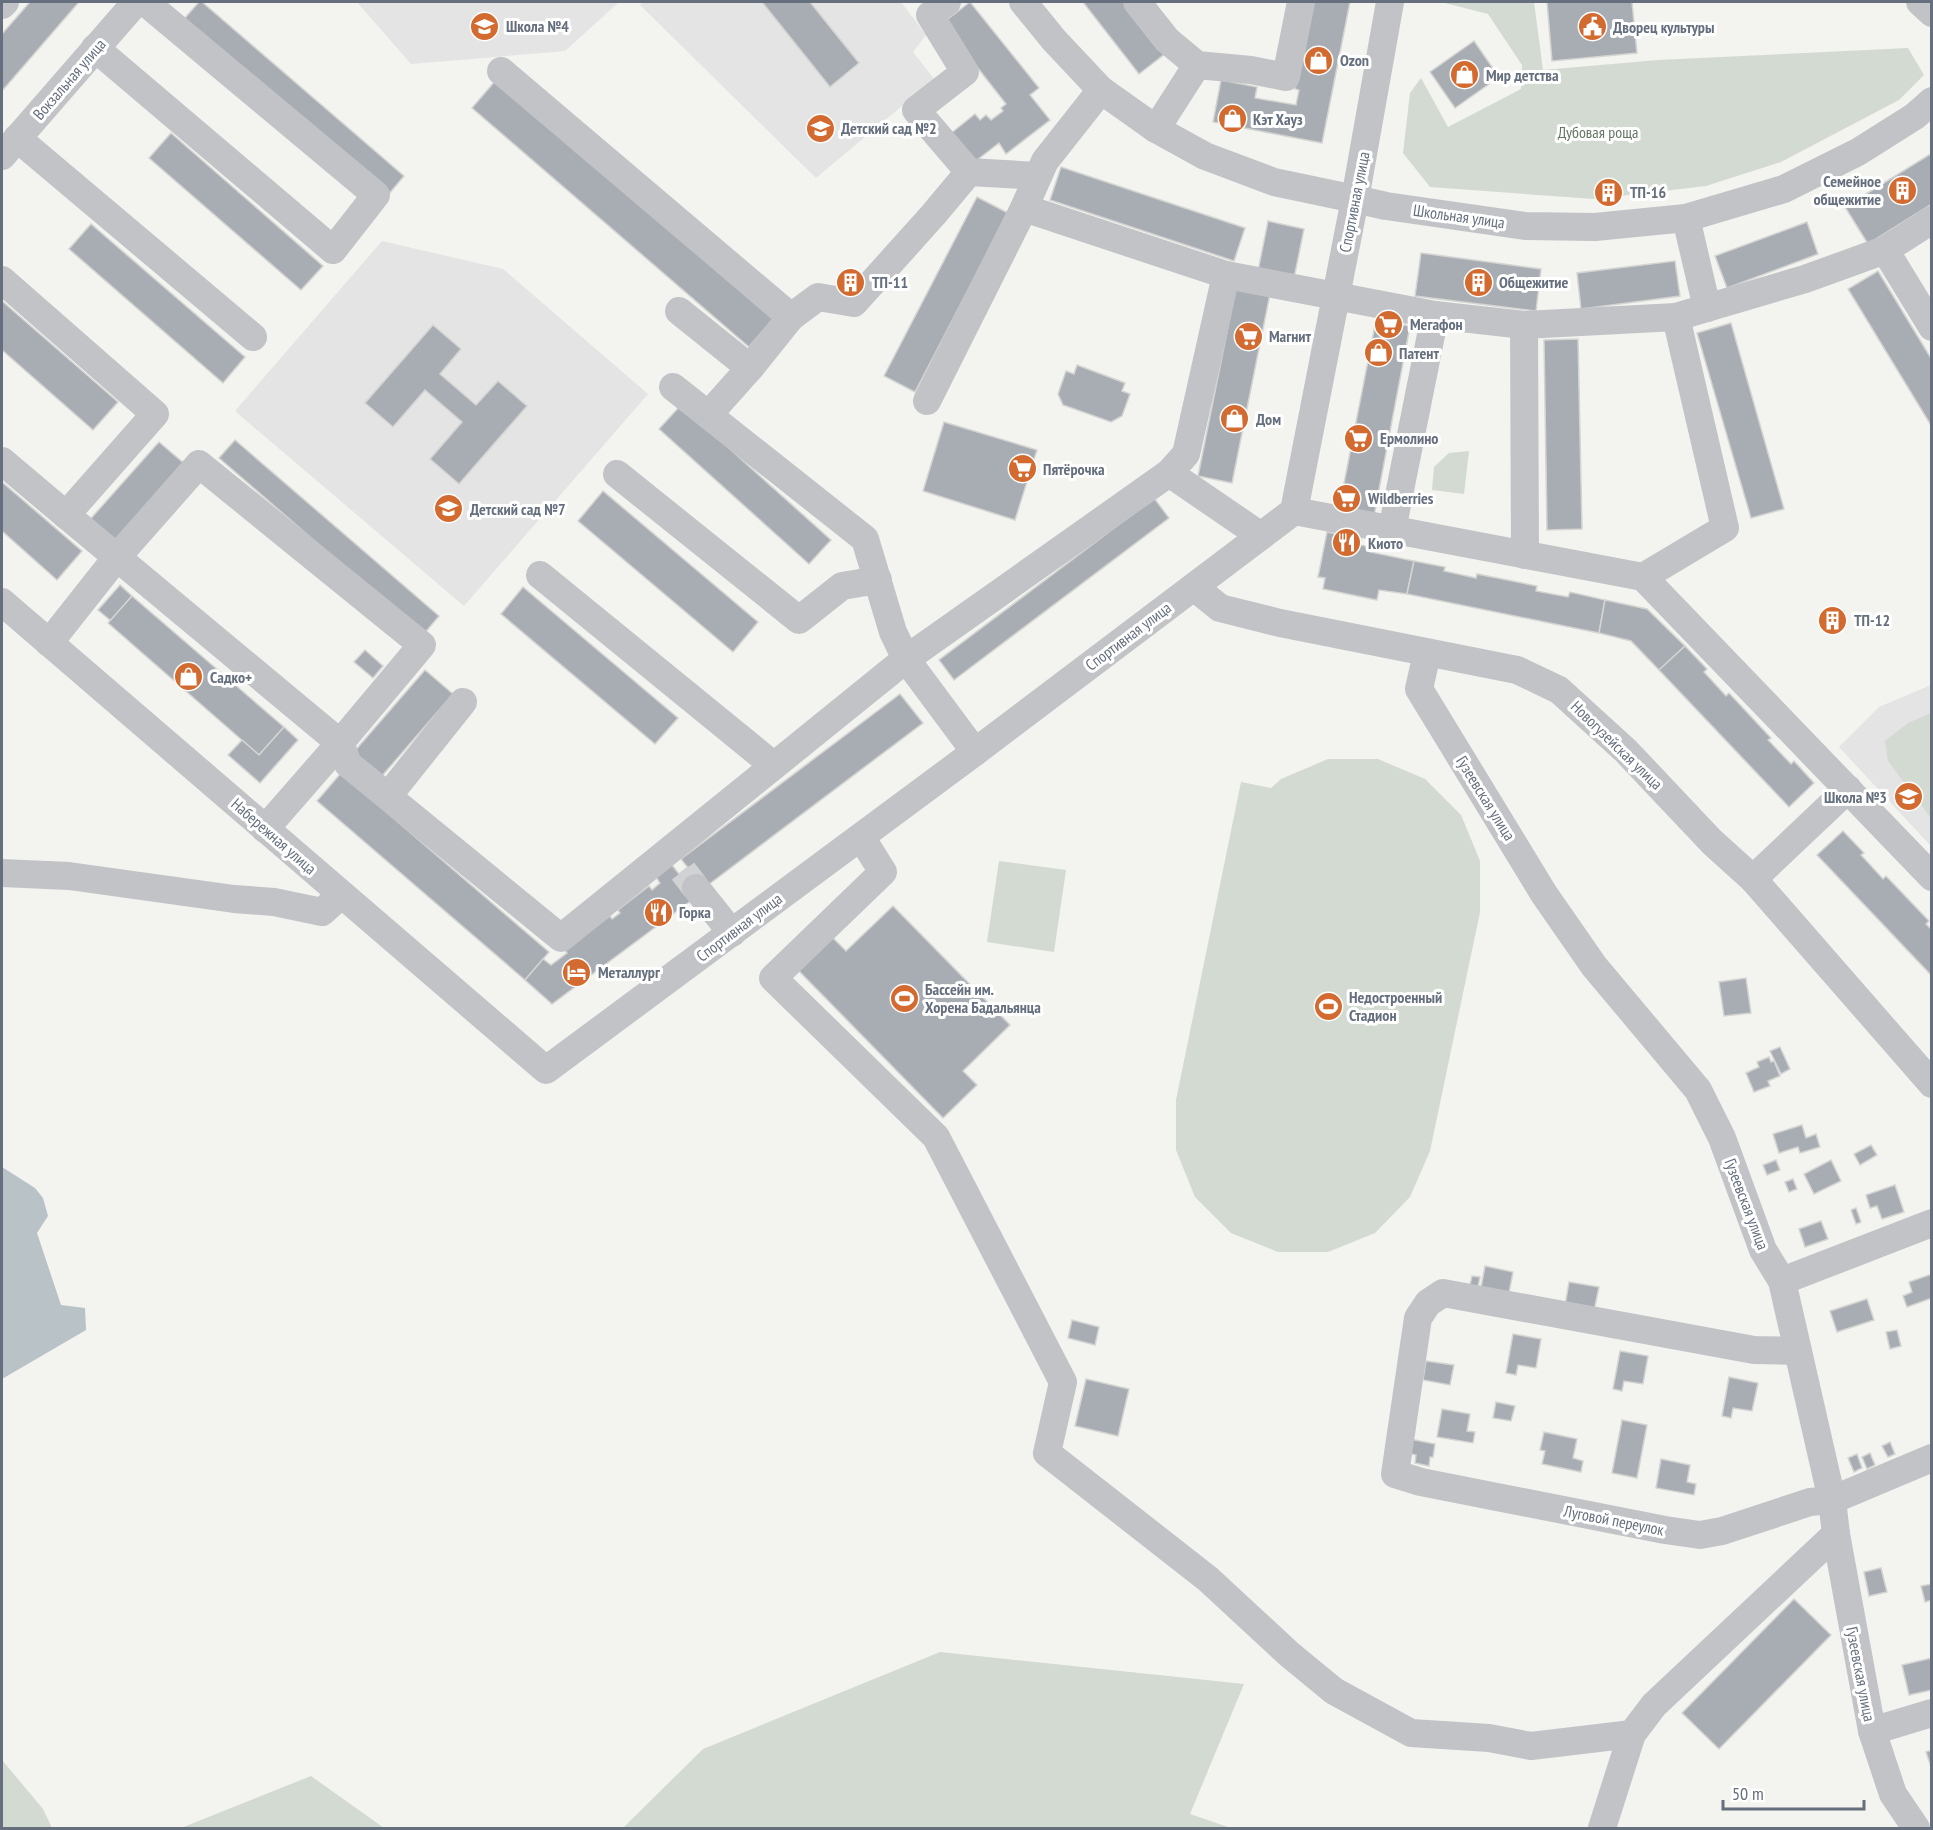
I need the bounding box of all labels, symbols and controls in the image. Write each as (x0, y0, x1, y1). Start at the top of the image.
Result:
school or university icon: Школа №4 (469, 10, 501, 42)
public building icon: Дворец культуры (1576, 11, 1608, 43)
place label: Школа №4 (506, 16, 569, 36)
place label: Дворец культуры (1613, 17, 1714, 37)
street label: Вокзальная улица (28, 34, 110, 124)
shop icon: Ozon (1303, 44, 1335, 76)
place label: Ozon (1340, 50, 1369, 70)
shop icon: Мир детства (1449, 59, 1481, 91)
place label: Мир детства (1486, 65, 1559, 85)
shop icon: Кэт Хауз (1216, 103, 1248, 135)
place label: Кэт Хауз (1253, 109, 1303, 129)
school or university icon: Детский сад №2 (804, 112, 836, 144)
place label: Детский сад №2 (841, 118, 937, 138)
park label: Дубовая роща (1558, 122, 1638, 142)
street label: Спортивная улица (1334, 150, 1374, 254)
place label: Семейное общежитие (1813, 171, 1881, 209)
building icon: Семейное общежитие (1886, 174, 1918, 206)
building icon: ТП-16 (1593, 176, 1625, 208)
place label: ТП-16 (1630, 182, 1666, 202)
street label: Школьная улица (1412, 200, 1506, 232)
building icon: ТП-11 (835, 266, 867, 298)
building icon: Общежитие (1462, 266, 1494, 298)
place label: ТП-11 (872, 272, 908, 292)
place label: Общежитие (1499, 272, 1568, 292)
supermarket icon: Мегафон (1373, 308, 1405, 340)
place label: Мегафон (1410, 314, 1463, 334)
supermarket icon: Магнит (1232, 320, 1264, 352)
place label: Магнит (1269, 326, 1311, 346)
shop icon: Патент (1362, 337, 1394, 369)
place label: Патент (1399, 343, 1439, 363)
shop icon: Дом (1219, 403, 1251, 435)
place label: Дом (1256, 409, 1281, 429)
supermarket icon: Ермолино (1343, 422, 1375, 454)
place label: Ермолино (1380, 428, 1438, 448)
supermarket icon: Пятёрочка (1006, 453, 1038, 485)
place label: Пятёрочка (1043, 459, 1105, 479)
supermarket icon: Wildberries (1331, 482, 1363, 514)
place label: Wildberries (1367, 488, 1434, 508)
school or university icon: Детский сад №7 (433, 493, 465, 525)
place label: Детский сад №7 (470, 499, 566, 519)
restaurant icon: Киото (1331, 527, 1363, 559)
place label: Киото (1368, 533, 1403, 553)
street label: Спортивная улица (1081, 597, 1175, 675)
building icon: ТП-12 (1817, 604, 1849, 636)
place label: ТП-12 (1854, 610, 1890, 630)
shop icon: Садко+ (173, 661, 205, 693)
place label: Садко+ (210, 667, 252, 687)
street label: Новогузейская улица (1567, 696, 1667, 794)
street label: Гузеевская улица (1452, 752, 1520, 844)
school or university icon: Школа №3 (1892, 781, 1924, 813)
place label: Школа №3 (1824, 787, 1887, 807)
street label: Набережная улица (227, 794, 321, 878)
street label: Спортивная улица (692, 888, 786, 966)
restaurant icon: Горка (642, 896, 674, 928)
place label: Горка (679, 902, 711, 922)
hotel icon: Металлург (561, 956, 593, 988)
place label: Металлург (598, 962, 661, 982)
place label: Бассейн им. Хорена Бадальянца (925, 979, 1041, 1017)
sports icon: Бассейн им. Хорена Бадальянца (888, 982, 920, 1014)
place label: Недостроенный Стадион (1349, 987, 1442, 1025)
sports icon: Недостроенный Стадион (1312, 990, 1344, 1022)
street label: Гузеевская улица (1720, 1156, 1774, 1252)
street label: Луговой переулок (1561, 1500, 1667, 1540)
street label: Гузеевская улица (1842, 1625, 1880, 1723)
scale bar (1723, 1773, 1864, 1811)
text: 50 m (1732, 1782, 1764, 1805)

